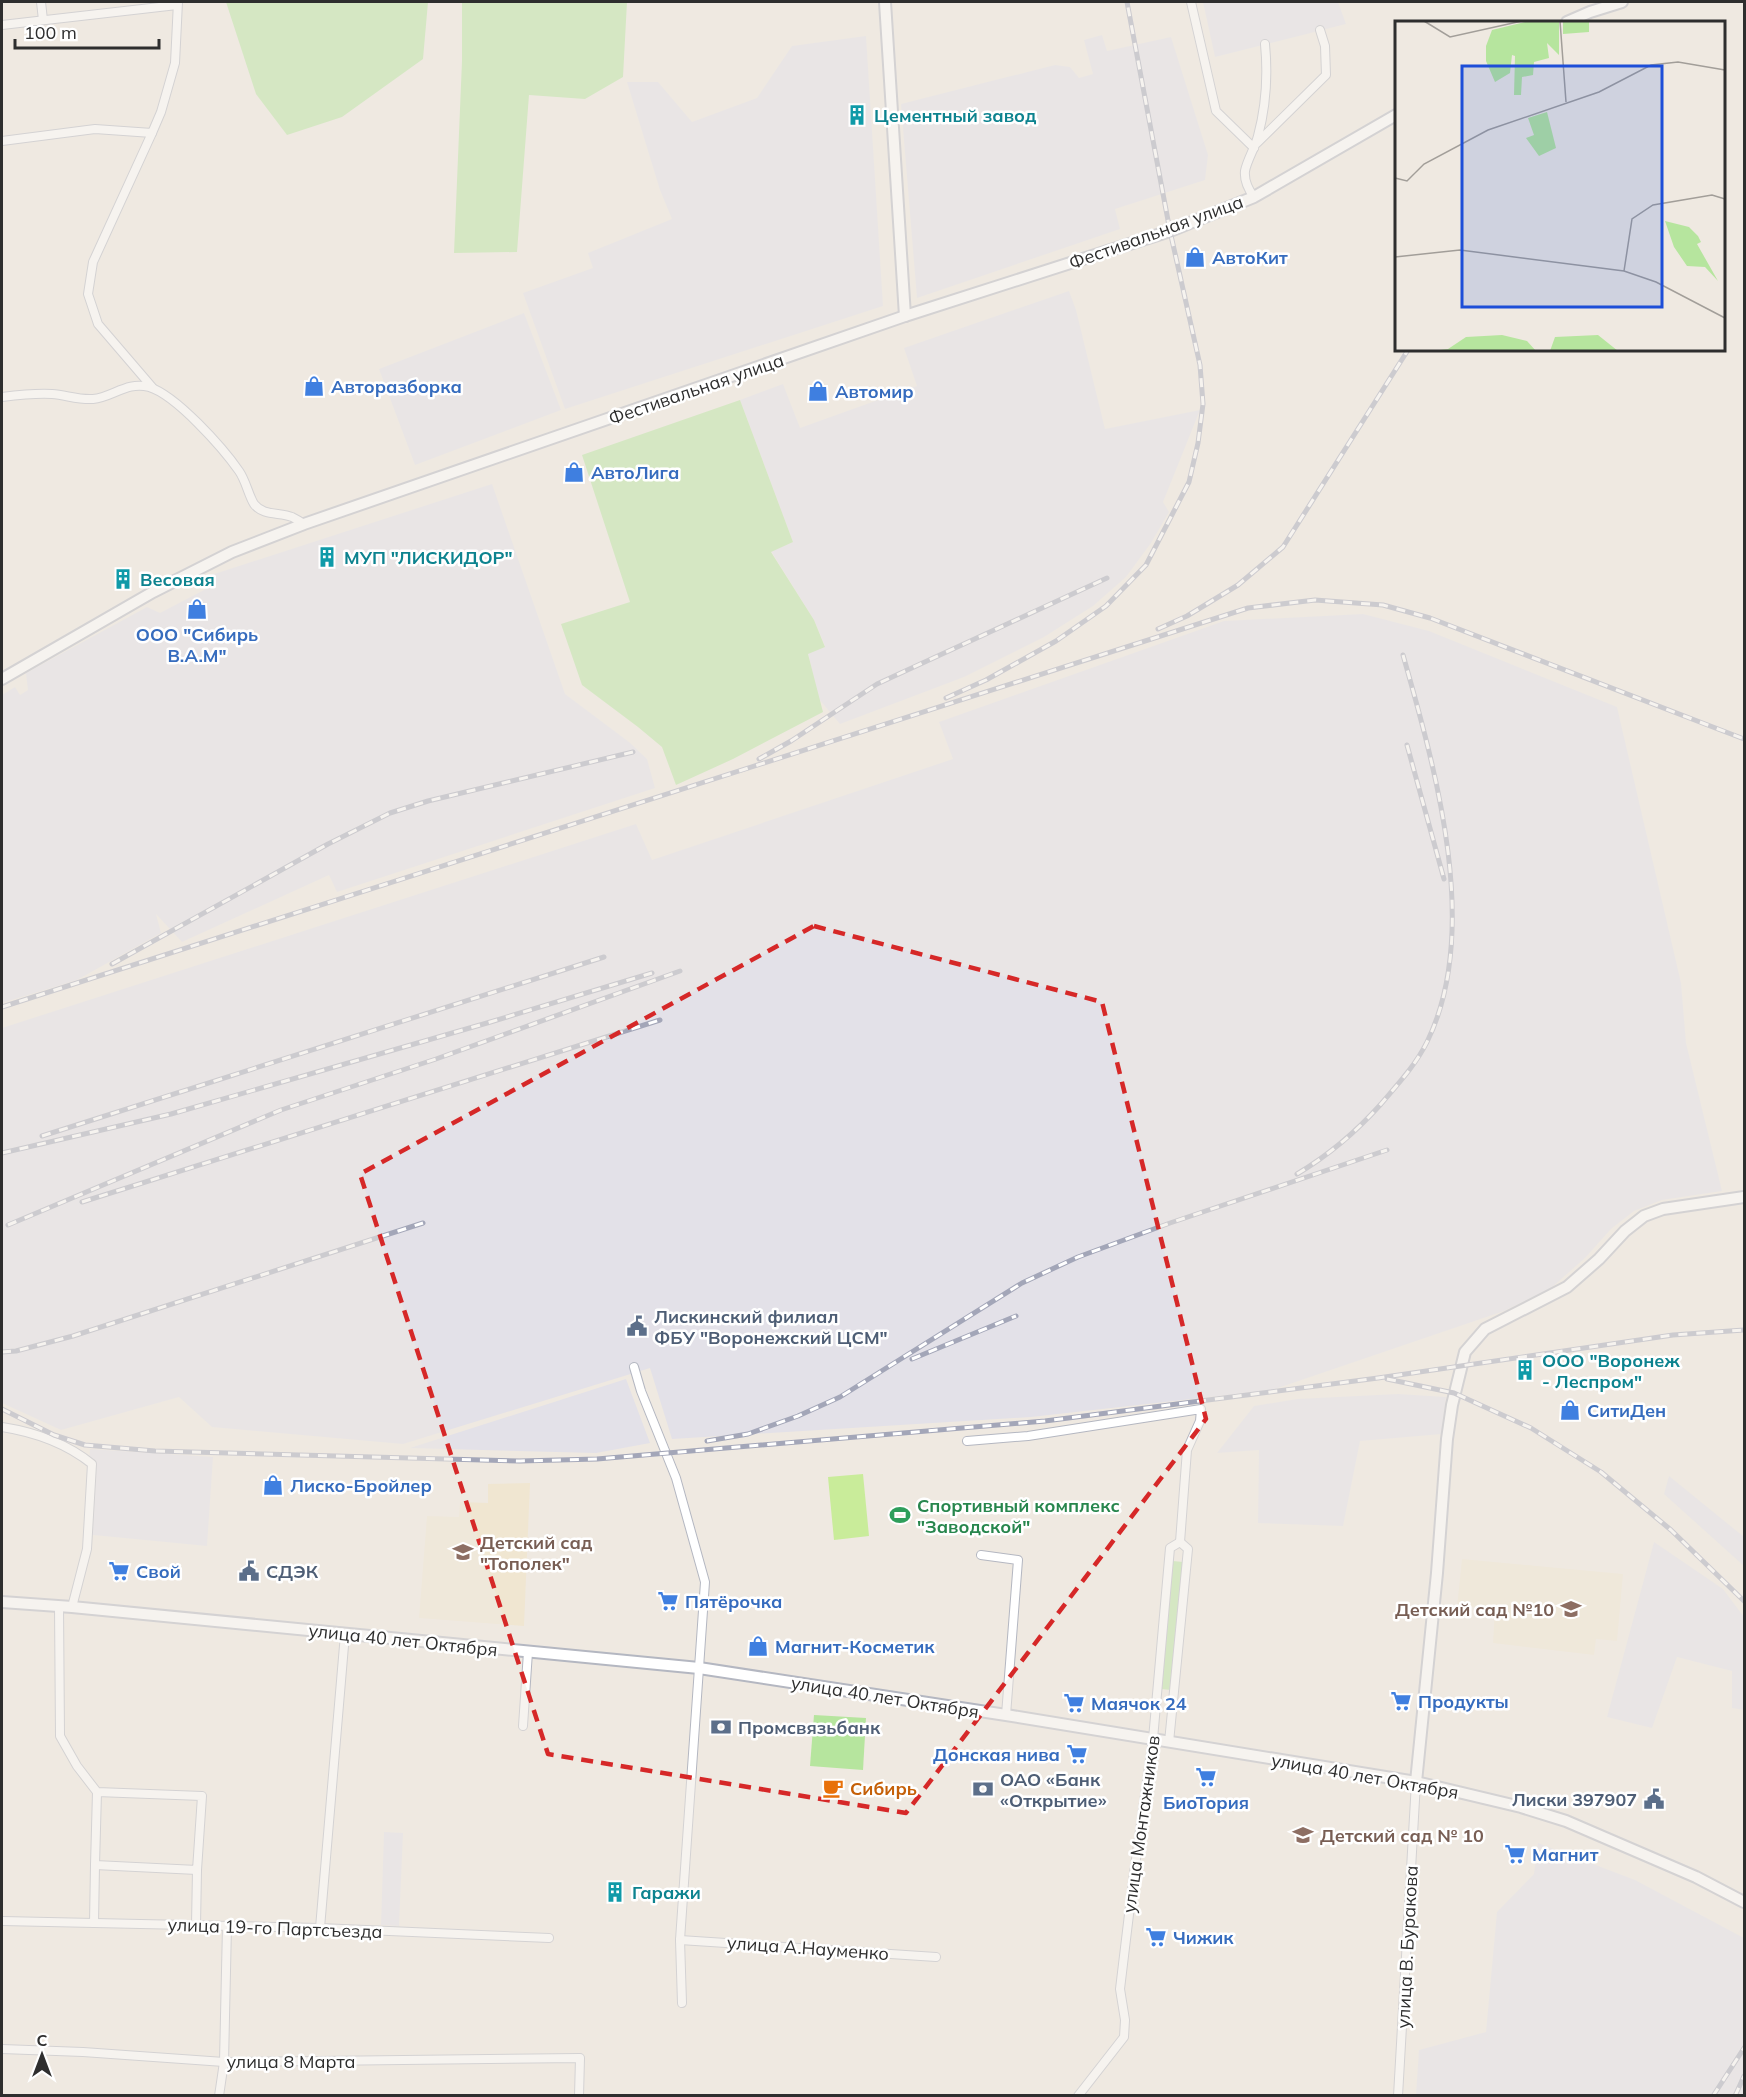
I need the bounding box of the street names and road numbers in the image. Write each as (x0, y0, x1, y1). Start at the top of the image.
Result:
street label: Фестивальная улица (1066, 190, 1246, 274)
street label: Фестивальная улица (605, 348, 787, 430)
street label: улица 40 лет Октября (307, 1619, 499, 1661)
street label: улица 40 лет Октября (789, 1671, 981, 1723)
street label: улица Монтажников (1117, 1734, 1165, 1914)
street label: улица 40 лет Октября (1270, 1748, 1460, 1804)
street label: улица В. Буракова (1391, 1865, 1423, 2029)
street label: улица 19-го Партсъезда (167, 1913, 383, 1943)
street label: улица А.Науменко (726, 1931, 890, 1965)
street label: улица 8 Марта (226, 2050, 356, 2073)

